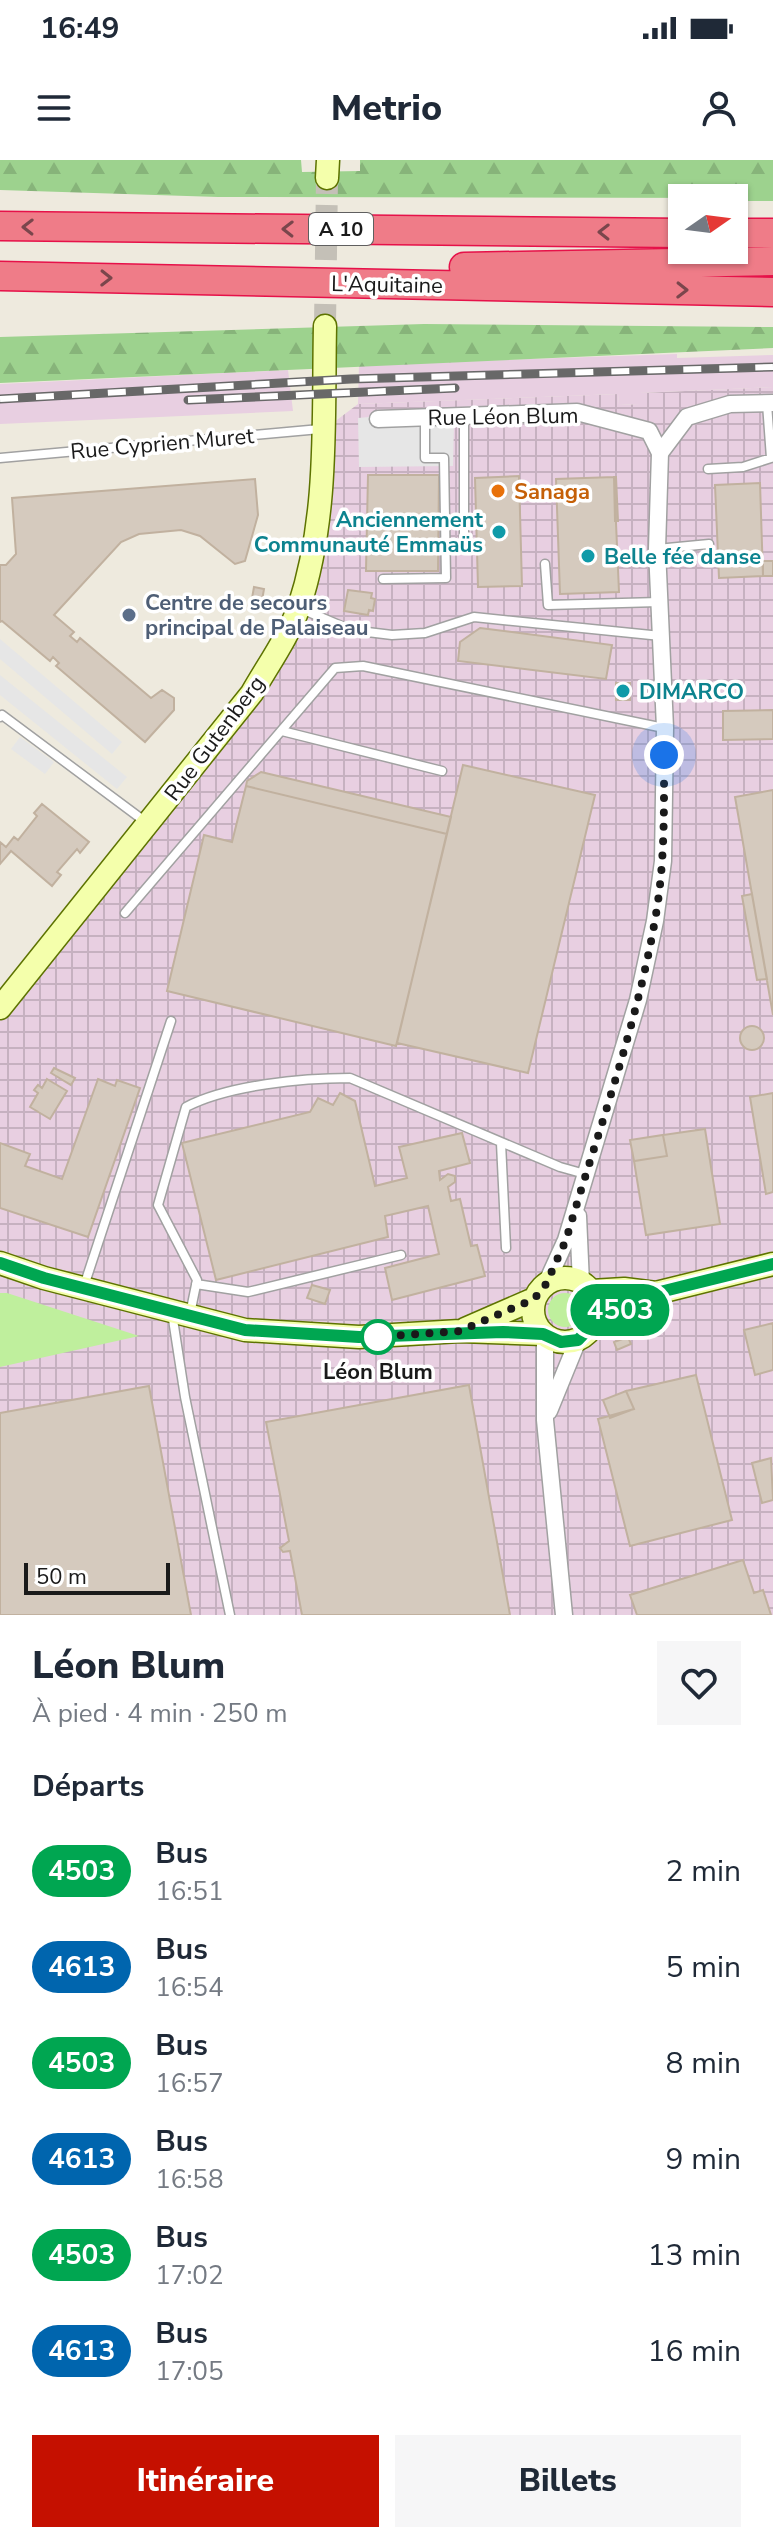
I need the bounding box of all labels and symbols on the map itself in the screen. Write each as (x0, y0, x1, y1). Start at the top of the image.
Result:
north arrow (668, 184, 748, 264)
road number: A 10 (309, 213, 373, 245)
one-way arrow (21, 218, 34, 235)
one-way arrow (281, 220, 294, 238)
one-way arrow (597, 223, 610, 241)
one-way arrow (100, 269, 113, 287)
street label: L'Aquitaine (331, 269, 443, 301)
one-way arrow (676, 282, 689, 299)
street label: Rue Léon Blum (427, 401, 579, 433)
street label: Rue Cyprien Muret (69, 421, 255, 467)
place label: Sanaga (514, 477, 590, 507)
marker: Sanaga (489, 482, 507, 500)
place label: Anciennement Communauté Emmaüs (254, 505, 484, 560)
marker: Anciennement Communauté Emmaüs (490, 523, 508, 541)
place label: Belle fée danse (604, 542, 761, 572)
marker: Belle fée danse (579, 547, 597, 565)
place label: Centre de secours principal de Palaiseau (145, 588, 369, 643)
marker: Centre de secours principal de Palaiseau (120, 606, 138, 624)
street label: Rue Gutenberg (158, 670, 272, 807)
place label: DIMARCO (639, 677, 744, 707)
marker: DIMARCO (614, 682, 632, 700)
your location (644, 735, 684, 775)
line badge: 4503 (564, 1284, 676, 1336)
marker: Léon Blum (361, 1320, 395, 1354)
place label: Léon Blum (323, 1357, 433, 1387)
scale bar (24, 1559, 170, 1595)

